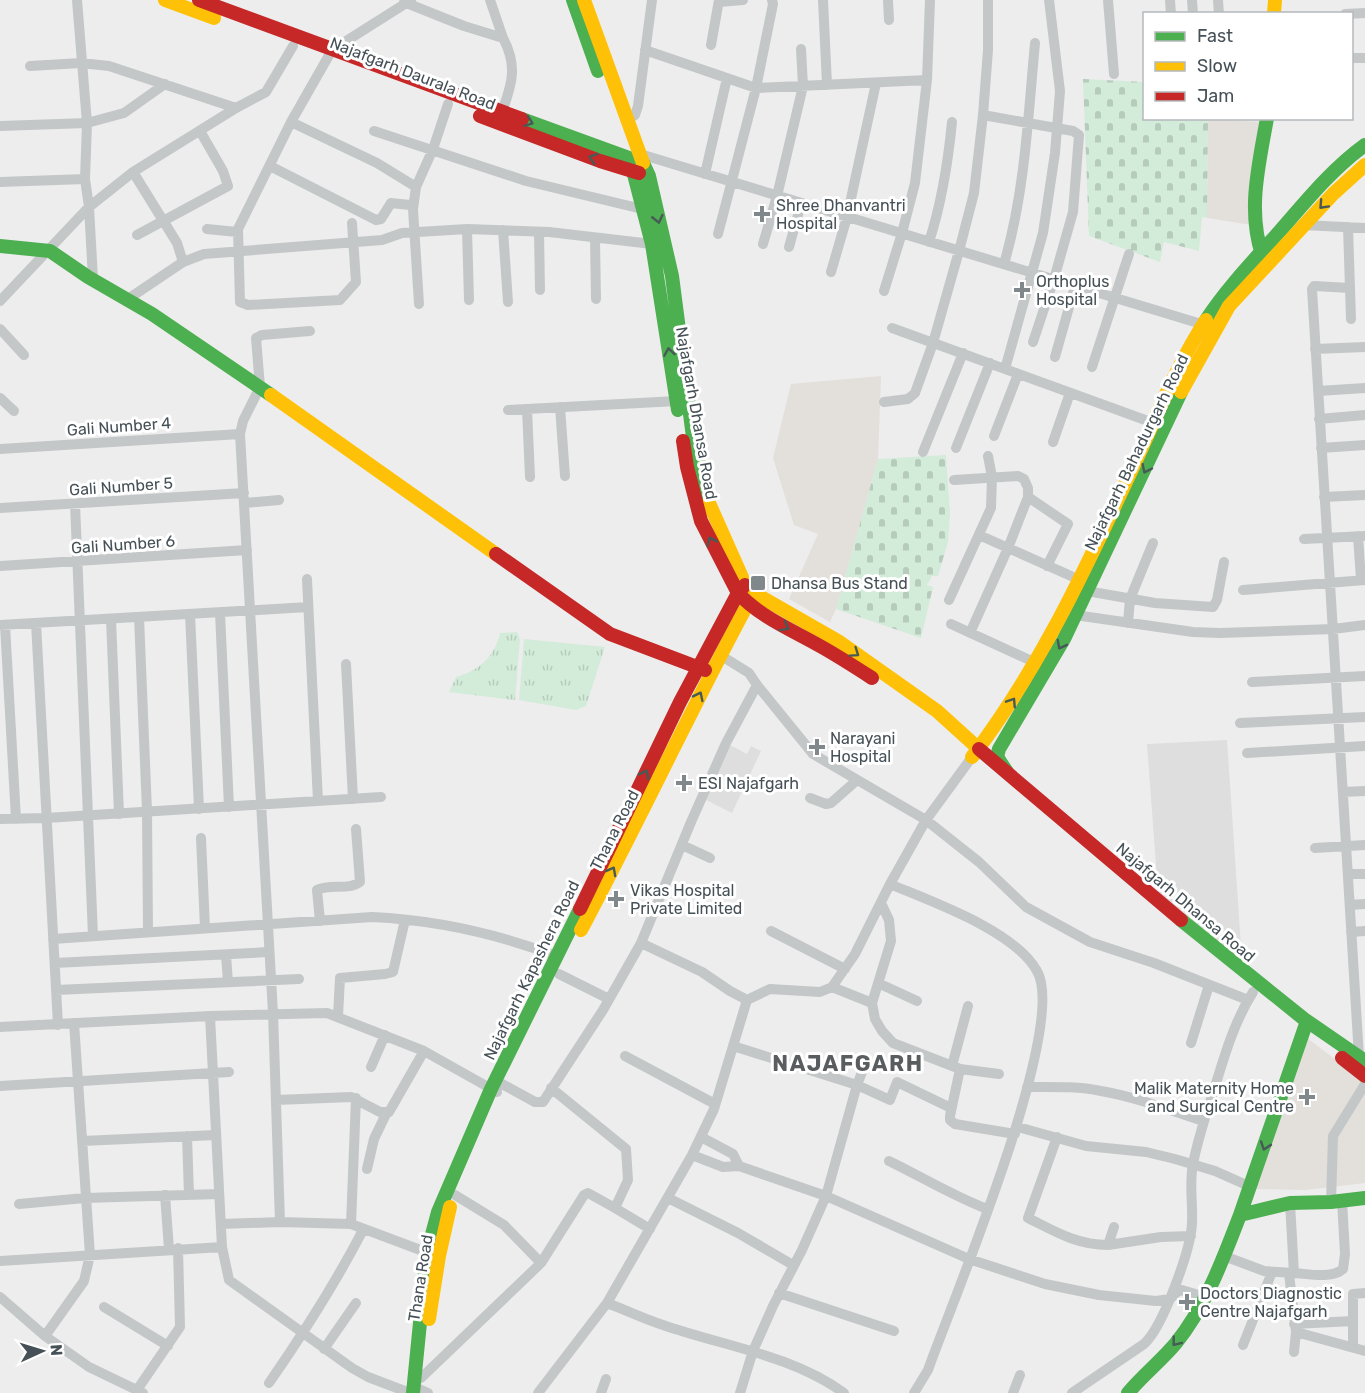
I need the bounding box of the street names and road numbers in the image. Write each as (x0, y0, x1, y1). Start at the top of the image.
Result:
street label: Najafgarh Daurala Road (327, 33, 498, 114)
street label: Najafgarh Dhansa Road (672, 325, 721, 501)
street label: Najafgarh Bahadurgarh Road (1081, 351, 1192, 554)
street label: Gali Number 4 (66, 413, 172, 440)
street label: Gali Number 5 (68, 473, 174, 500)
street label: Gali Number 6 (70, 531, 176, 558)
street label: Thana Road (586, 787, 643, 874)
street label: Najafgarh Dhansa Road (1112, 839, 1259, 966)
street label: Najafgarh Kapashera Road (480, 877, 583, 1063)
street label: Thana Road (404, 1233, 437, 1323)

